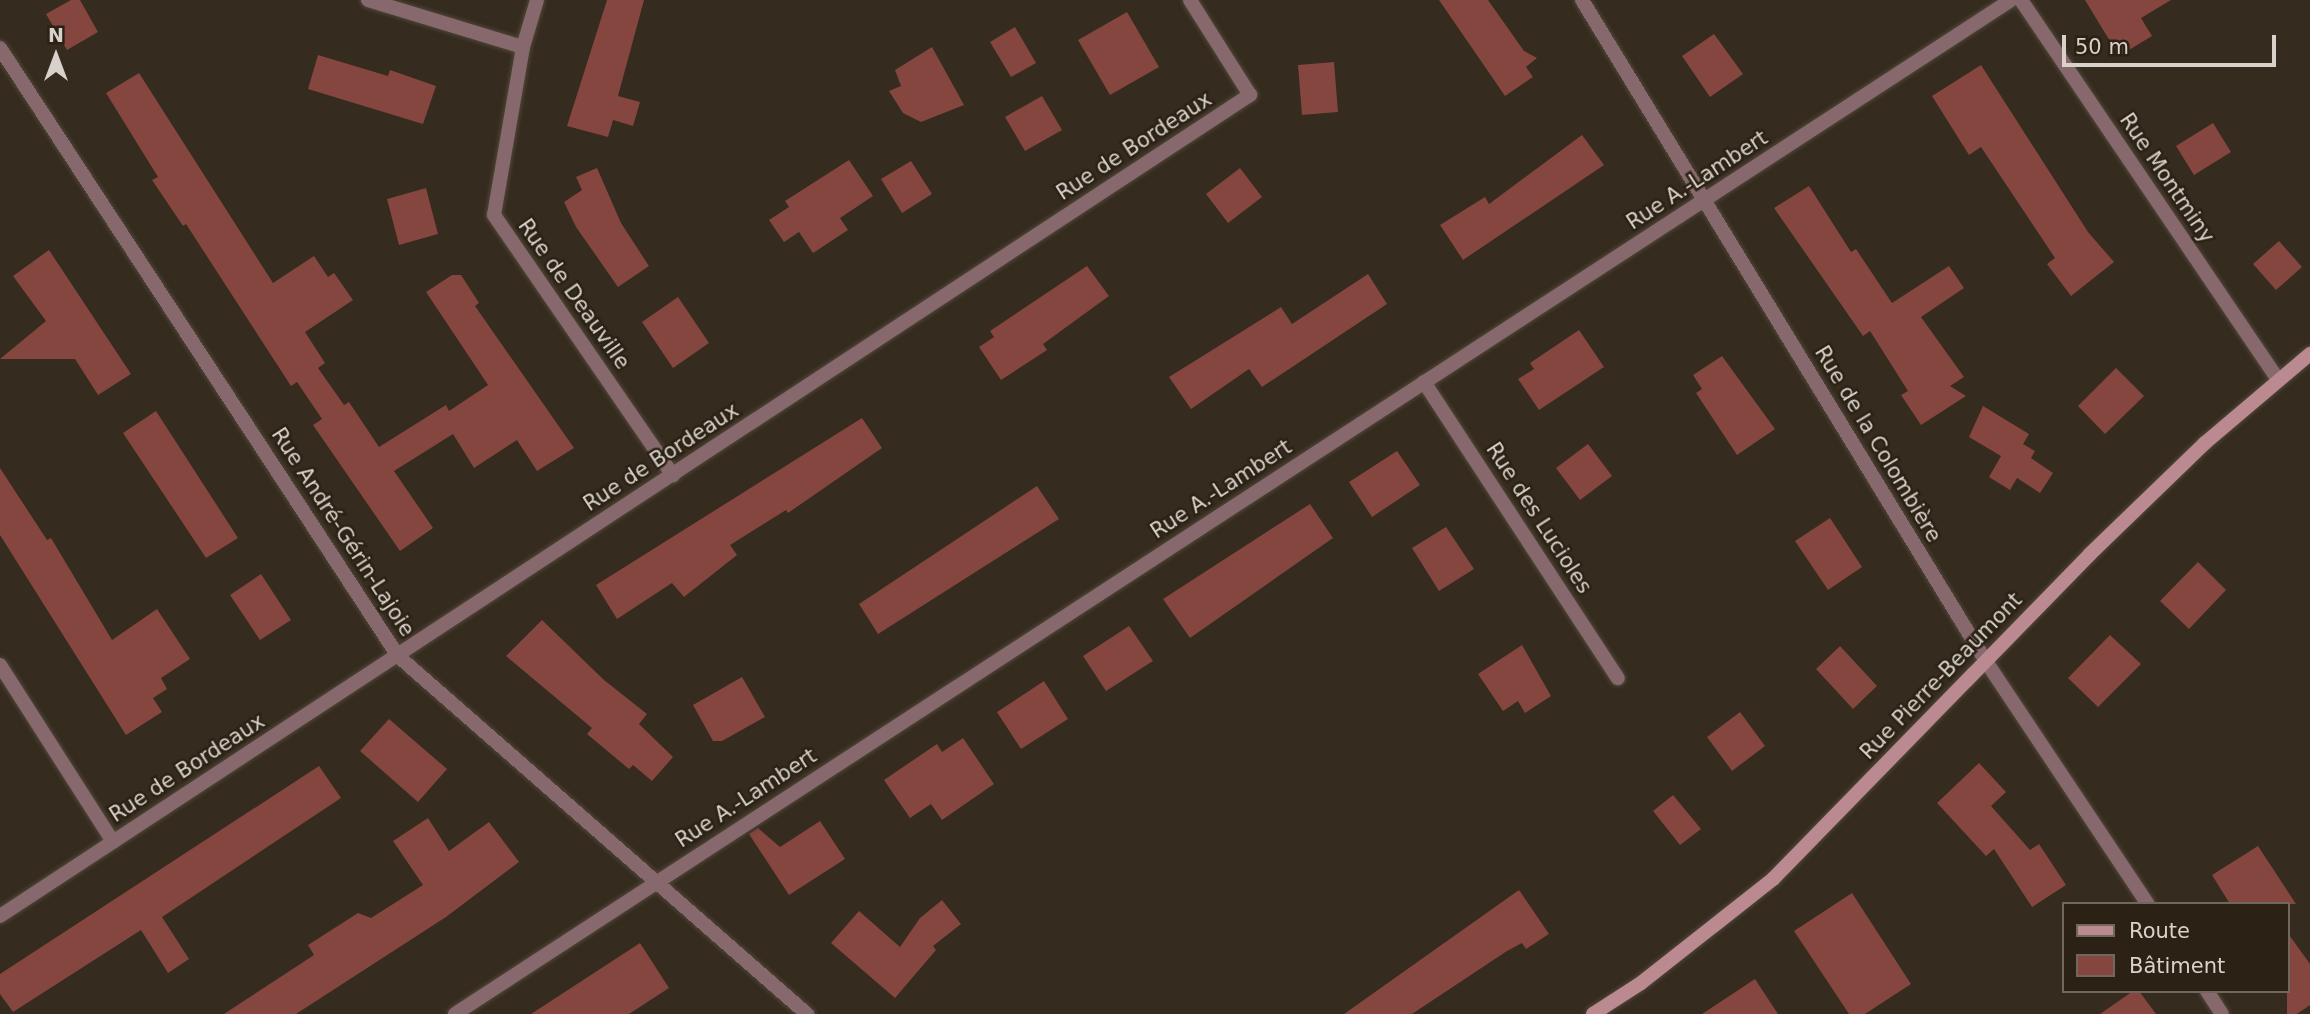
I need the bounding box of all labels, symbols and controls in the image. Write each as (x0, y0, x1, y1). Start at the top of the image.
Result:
north arrow (21, 21, 91, 91)
scale bar (2065, 21, 2278, 65)
text: N (48, 24, 64, 46)
text: 50 m (2075, 35, 2129, 59)
street label: Rue de Bordeaux (1052, 86, 1216, 206)
street label: Rue Montminy (2114, 108, 2220, 248)
street label: Rue A.-Lambert (1622, 125, 1772, 235)
street label: Rue de Deauville (513, 214, 635, 374)
street label: Rue de la Colombière (1809, 341, 1947, 547)
street label: Rue de Bordeaux (579, 397, 743, 517)
street label: Rue André-Gérin-Lajoie (266, 423, 420, 641)
street label: Rue A.-Lambert (1146, 434, 1296, 544)
street label: Rue des Lucioles (1481, 438, 1597, 598)
street label: Rue Pierre-Beaumont (1855, 587, 2027, 765)
street label: Rue de Bordeaux (105, 708, 269, 828)
street label: Rue A.-Lambert (671, 743, 821, 853)
legend (2062, 902, 2289, 993)
text: Route (2129, 919, 2190, 943)
text: Bâtiment (2129, 954, 2225, 978)

